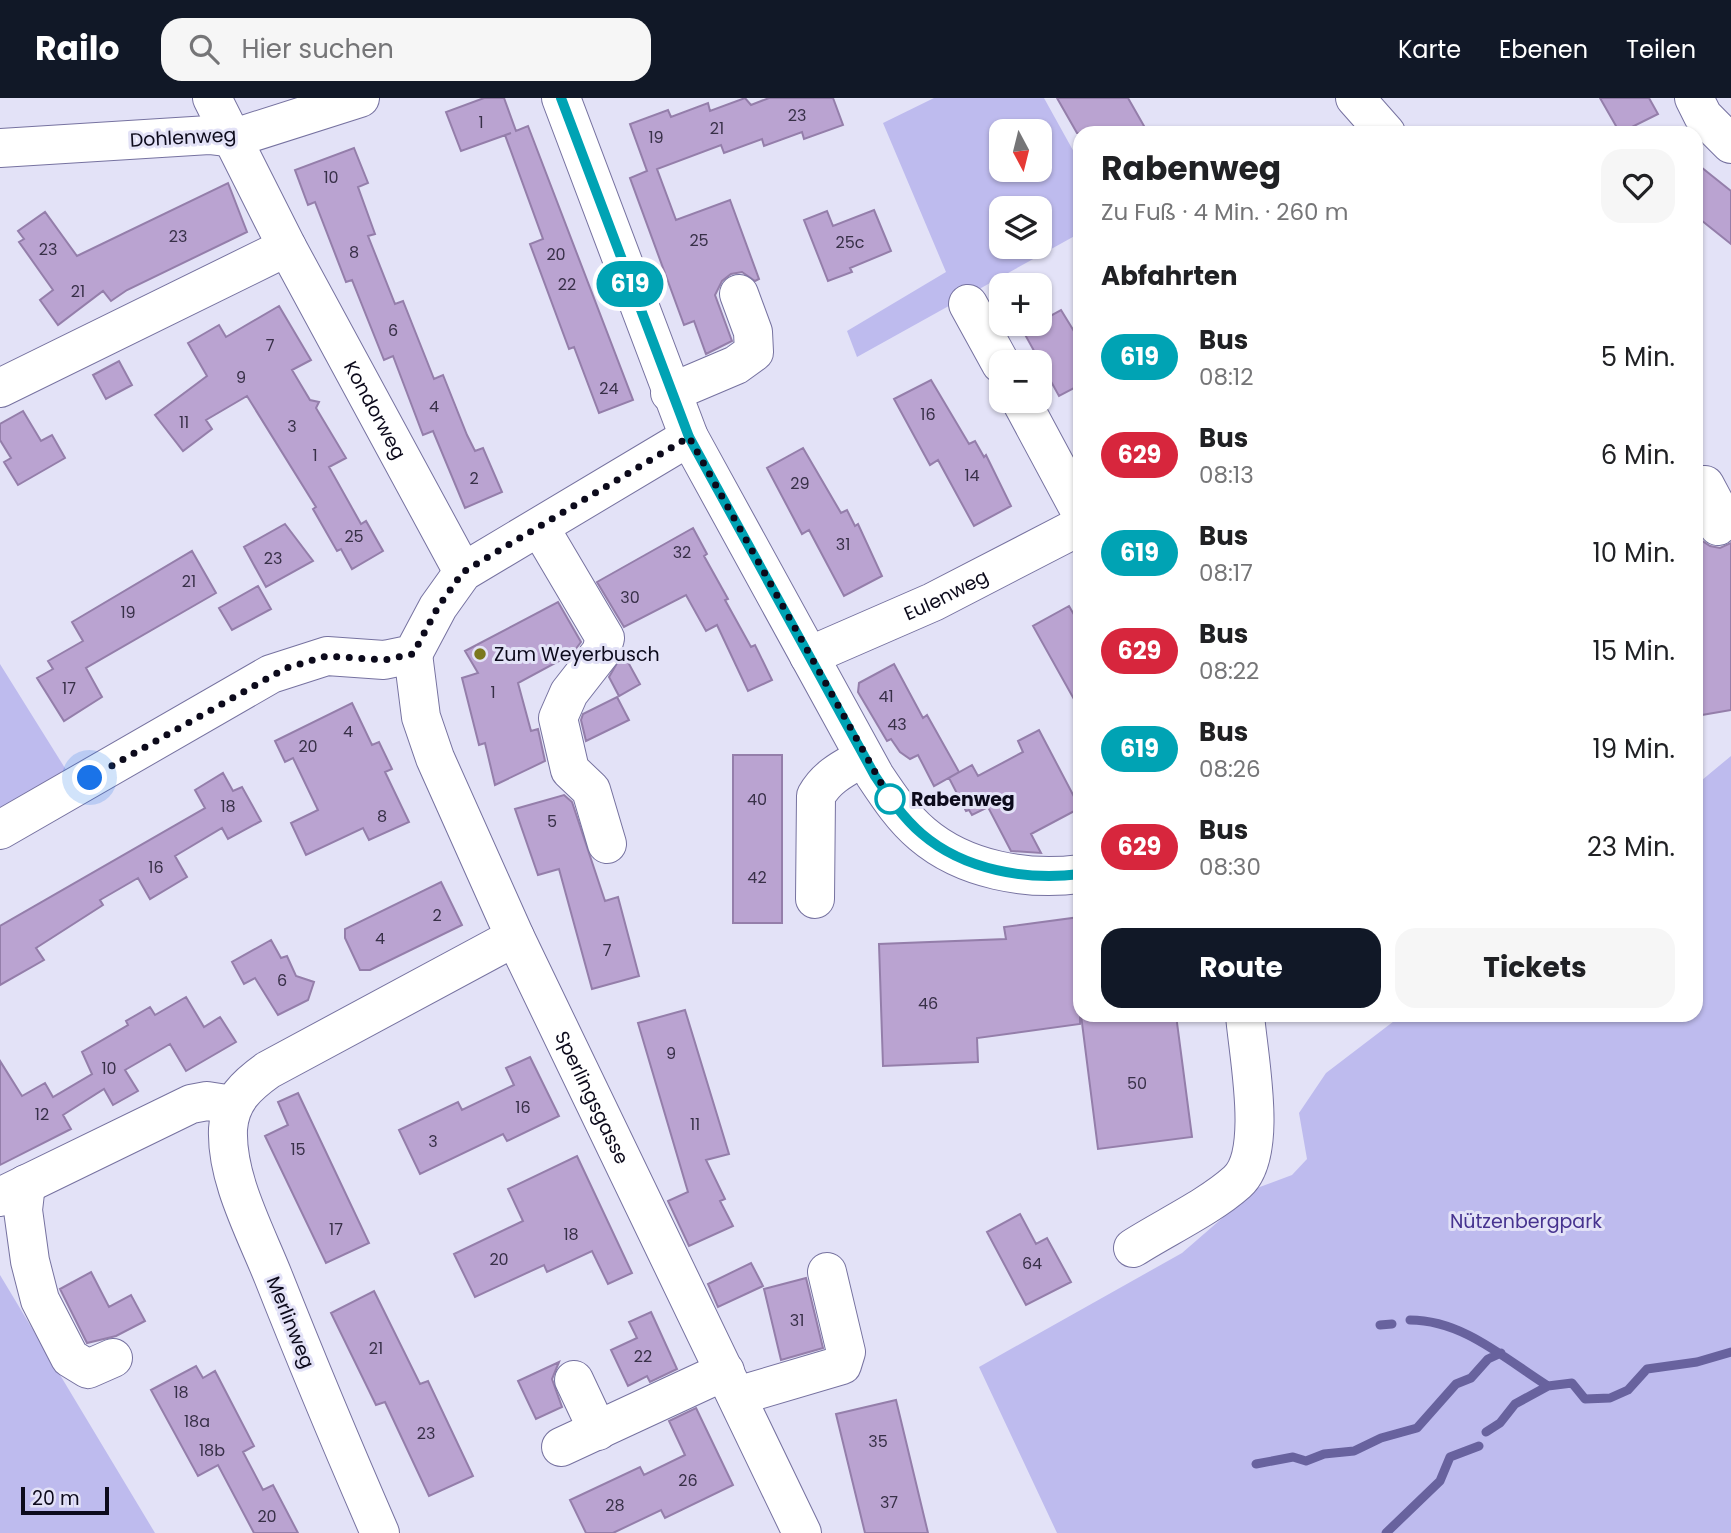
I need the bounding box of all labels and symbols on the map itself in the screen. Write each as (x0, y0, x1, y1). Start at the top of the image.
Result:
house number: 23 (788, 104, 806, 127)
house number: 1 (478, 111, 484, 134)
house number: 21 (710, 117, 724, 140)
north arrow (989, 119, 1052, 182)
street label: Dohlenweg (129, 121, 237, 154)
house number: 19 (648, 126, 664, 149)
house number: 10 (323, 166, 339, 189)
house number: 23 (169, 225, 187, 248)
house number: 25 (689, 229, 709, 252)
house number: 25c (836, 231, 865, 254)
house number: 23 (39, 238, 57, 261)
house number: 8 (349, 241, 359, 264)
house number: 20 (546, 243, 566, 266)
line badge: 619 (590, 261, 670, 307)
house number: 22 (558, 273, 576, 296)
house number: 21 (71, 280, 85, 303)
house number: 6 (388, 319, 398, 342)
house number: 7 (266, 334, 275, 357)
street label: Kondorweg (337, 356, 412, 464)
house number: 9 (236, 366, 246, 389)
house number: 24 (599, 377, 619, 400)
house number: 4 (429, 395, 439, 418)
house number: 16 (920, 403, 936, 426)
house number: 11 (179, 411, 189, 434)
house number: 3 (287, 415, 297, 438)
house number: 1 (312, 444, 318, 467)
house number: 14 (964, 464, 980, 487)
house number: 2 (469, 467, 479, 490)
house number: 29 (790, 472, 810, 495)
house number: 25 (344, 525, 364, 548)
house number: 31 (836, 533, 850, 556)
house number: 32 (673, 541, 691, 564)
house number: 23 (264, 547, 282, 570)
street label: Eulenweg (900, 563, 993, 627)
house number: 21 (182, 570, 196, 593)
house number: 30 (620, 586, 640, 609)
house number: 19 (120, 601, 136, 624)
place label: Zum Weyerbusch (494, 641, 660, 668)
marker: Zum Weyerbusch (472, 646, 488, 662)
house number: 17 (62, 677, 76, 700)
house number: 1 (490, 681, 496, 704)
house number: 41 (878, 685, 894, 708)
house number: 43 (887, 713, 907, 736)
house number: 4 (343, 720, 353, 743)
house number: 20 (298, 735, 318, 758)
your location (72, 760, 107, 795)
marker: Rabenweg (875, 784, 905, 814)
place label: Rabenweg (911, 786, 1015, 813)
house number: 40 (747, 788, 767, 811)
house number: 18 (220, 795, 236, 818)
house number: 8 (377, 805, 387, 828)
house number: 5 (547, 810, 557, 833)
house number: 16 (148, 856, 164, 879)
house number: 42 (747, 866, 767, 889)
house number: 2 (432, 904, 442, 927)
house number: 4 (375, 927, 385, 950)
house number: 7 (603, 939, 612, 962)
house number: 6 (277, 969, 287, 992)
house number: 46 (918, 992, 938, 1015)
street label: Sperlingsgasse (548, 1027, 635, 1169)
house number: 9 (666, 1042, 676, 1065)
house number: 10 (101, 1057, 117, 1080)
house number: 50 (1127, 1072, 1147, 1095)
house number: 16 (515, 1096, 531, 1119)
house number: 12 (35, 1103, 49, 1126)
house number: 11 (690, 1113, 700, 1136)
house number: 3 (428, 1130, 438, 1153)
house number: 15 (290, 1138, 306, 1161)
park label: Nützenbergpark (1450, 1208, 1602, 1235)
house number: 17 (329, 1218, 343, 1241)
house number: 18 (563, 1223, 579, 1246)
house number: 20 (489, 1248, 509, 1271)
house number: 64 (1022, 1252, 1042, 1275)
street label: Merlinweg (260, 1272, 321, 1372)
house number: 31 (790, 1309, 804, 1332)
house number: 21 (369, 1337, 383, 1360)
house number: 22 (634, 1345, 652, 1368)
house number: 18 (173, 1381, 189, 1404)
house number: 18a (184, 1410, 210, 1433)
house number: 23 (417, 1422, 435, 1445)
house number: 35 (868, 1430, 888, 1453)
house number: 18b (199, 1439, 225, 1462)
house number: 26 (678, 1469, 698, 1492)
scale bar (21, 1484, 108, 1516)
house number: 37 (880, 1491, 898, 1514)
house number: 28 (605, 1494, 625, 1517)
house number: 20 (257, 1505, 277, 1528)

